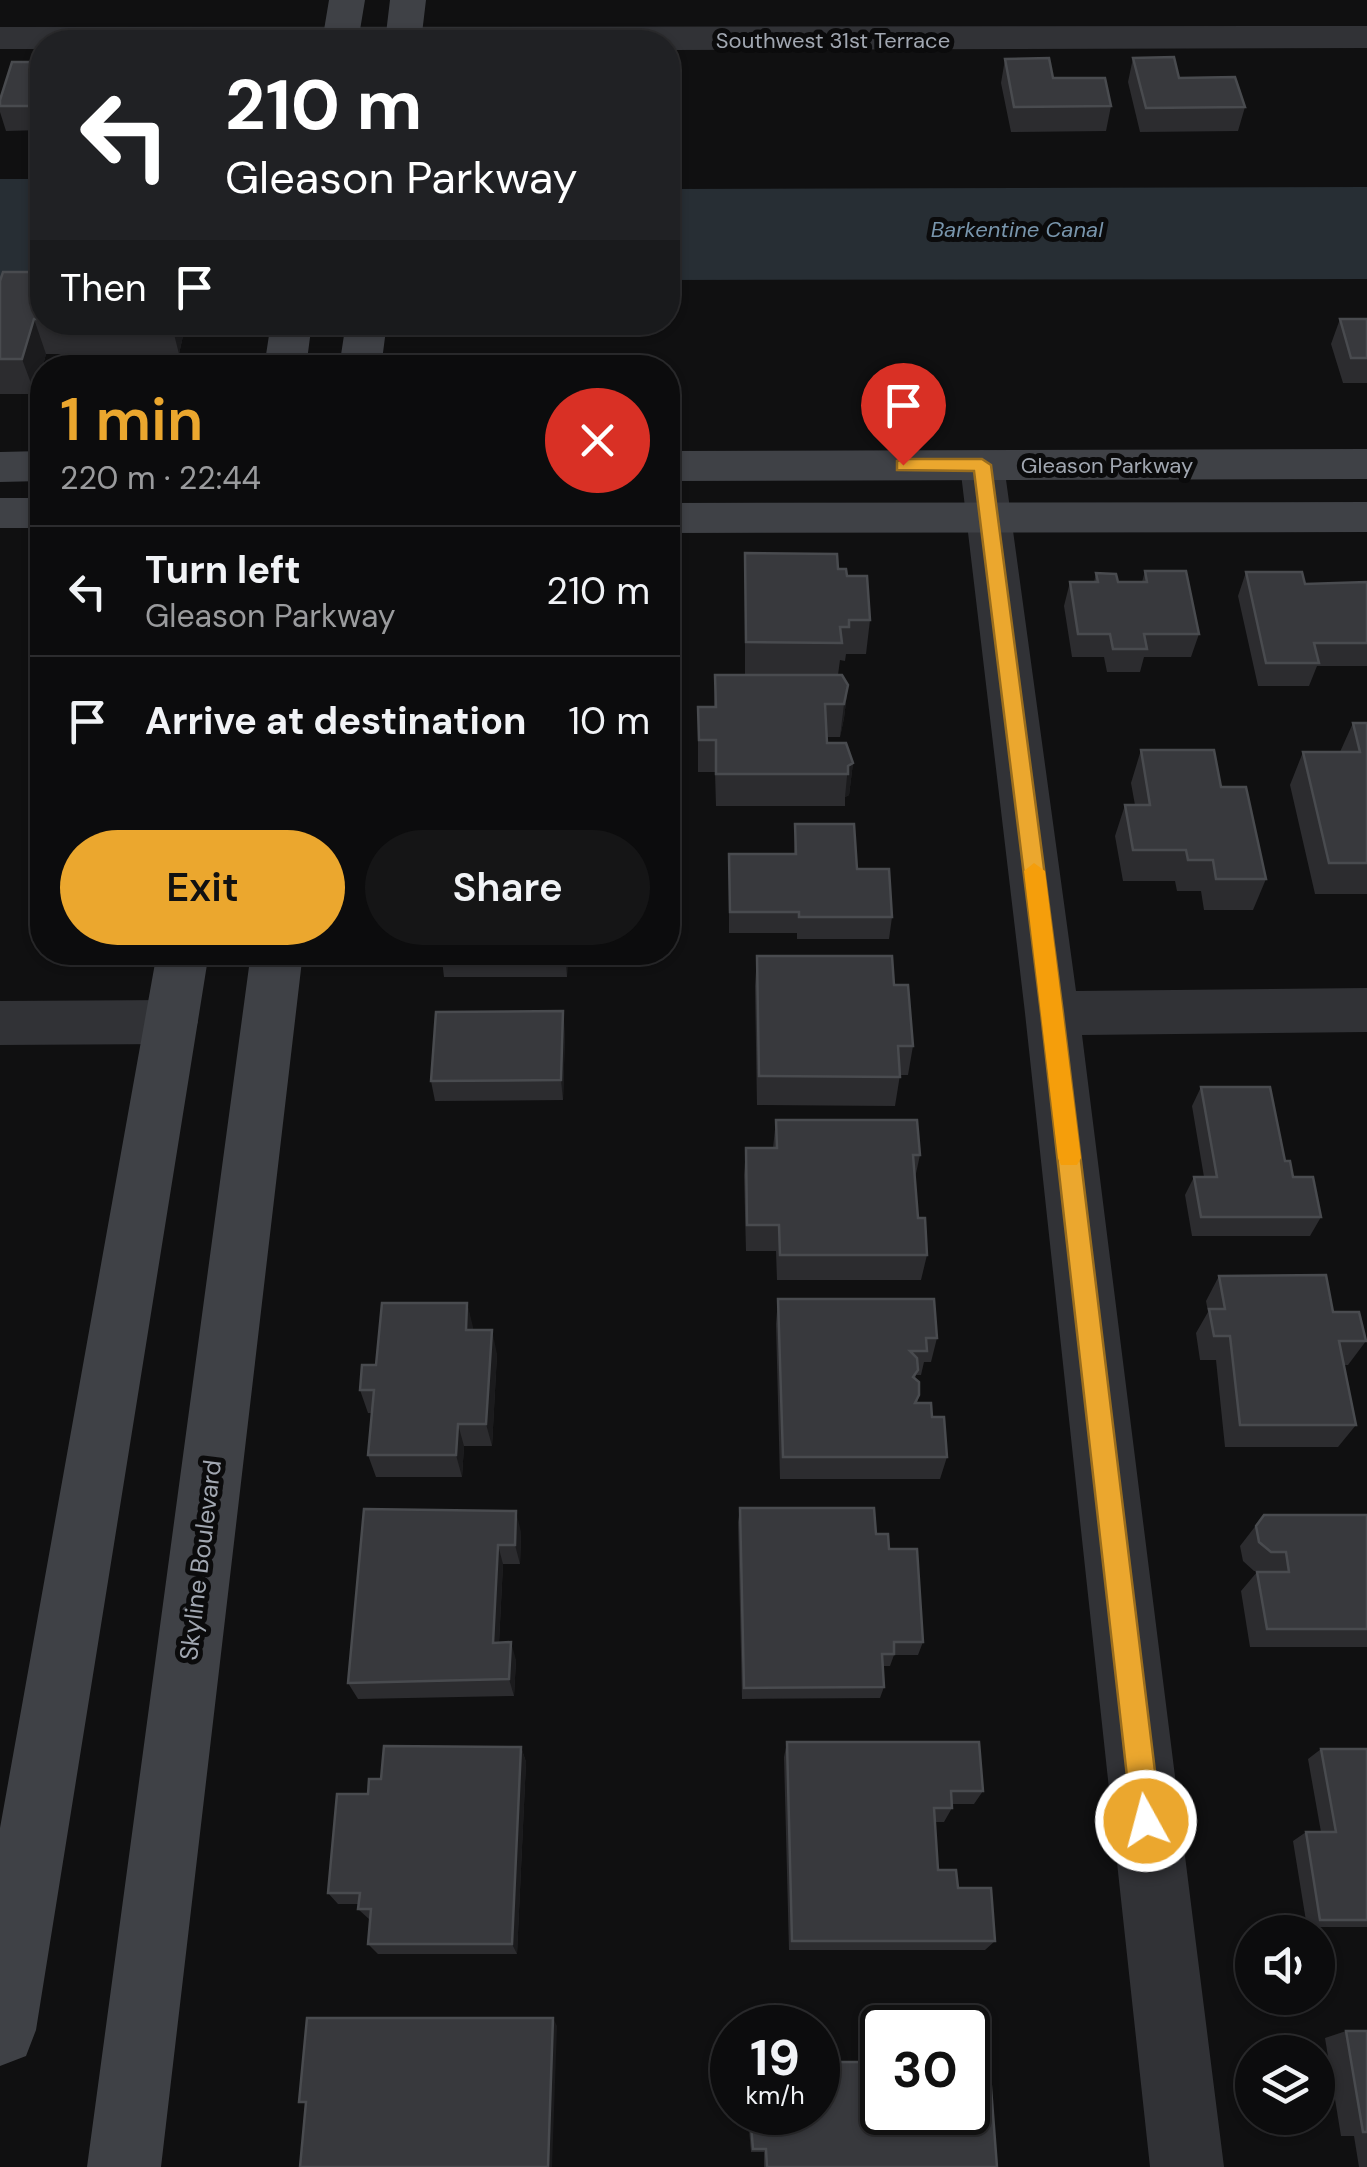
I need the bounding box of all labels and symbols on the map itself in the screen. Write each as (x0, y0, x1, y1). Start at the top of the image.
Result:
street label: Southwest 31st Terrace (716, 26, 950, 55)
water label: Barkentine Canal (931, 215, 1104, 244)
pin (861, 363, 946, 466)
street label: Gleason Parkway (1021, 451, 1193, 480)
street label: Skyline Boulevard (172, 1458, 229, 1662)
position arrow (1094, 1769, 1198, 1873)
speed limit sign: 30 (860, 2005, 990, 2135)

